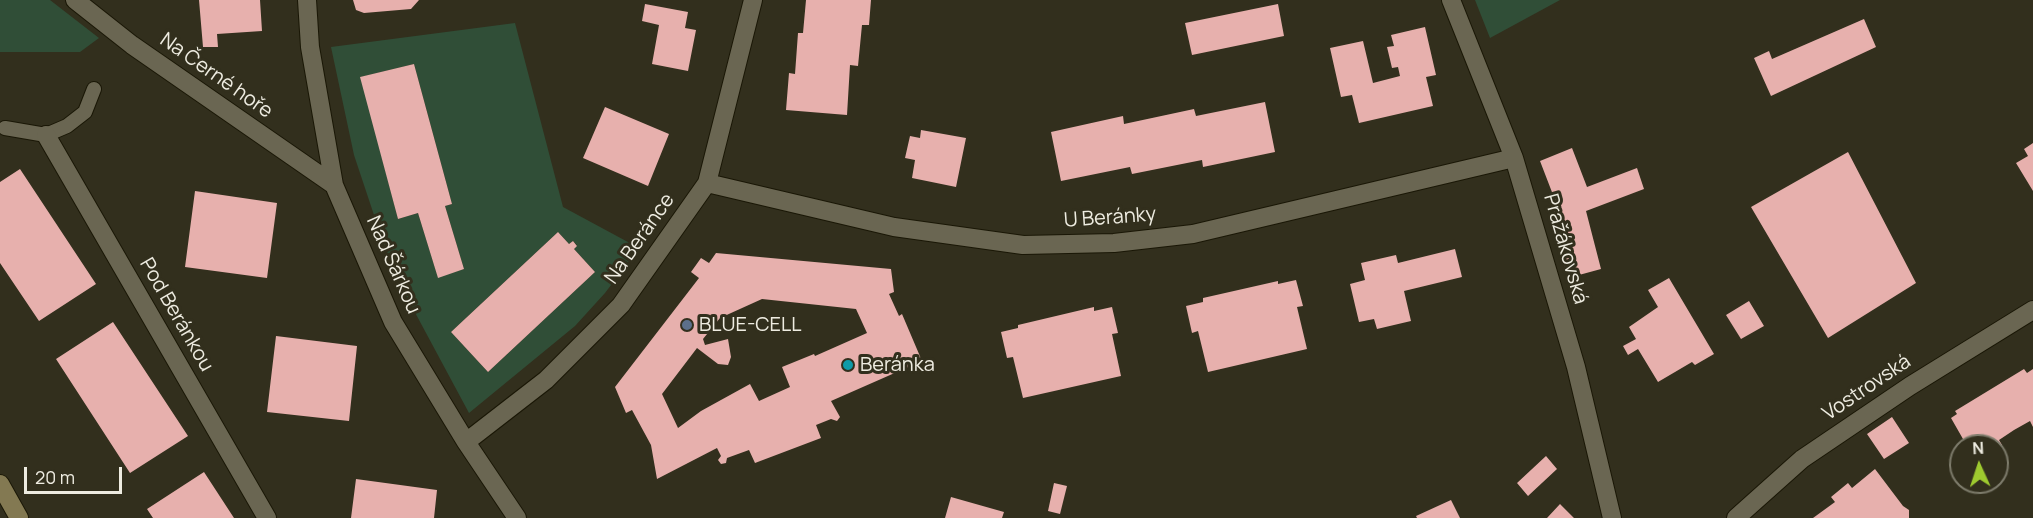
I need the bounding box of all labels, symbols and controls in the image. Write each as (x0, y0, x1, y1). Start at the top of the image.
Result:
street label: Na Černé hoře (155, 28, 277, 124)
street label: Na Beránce (600, 189, 680, 289)
street label: Pražákovská (1538, 191, 1592, 307)
street label: U Beránky (1063, 203, 1157, 233)
street label: Nad Šárkou (361, 212, 425, 318)
street label: Pod Beránkou (134, 254, 218, 376)
place label: BLUE-CELL (699, 313, 801, 337)
marker: BLUE-CELL (680, 318, 694, 332)
street label: Vostrovská (1818, 350, 1916, 426)
place label: Beránka (860, 353, 935, 377)
marker: Beránka (841, 358, 855, 372)
north arrow (1949, 434, 2009, 494)
text: N (1972, 437, 1984, 459)
scale bar (27, 455, 124, 493)
text: 20 m (35, 465, 75, 489)

